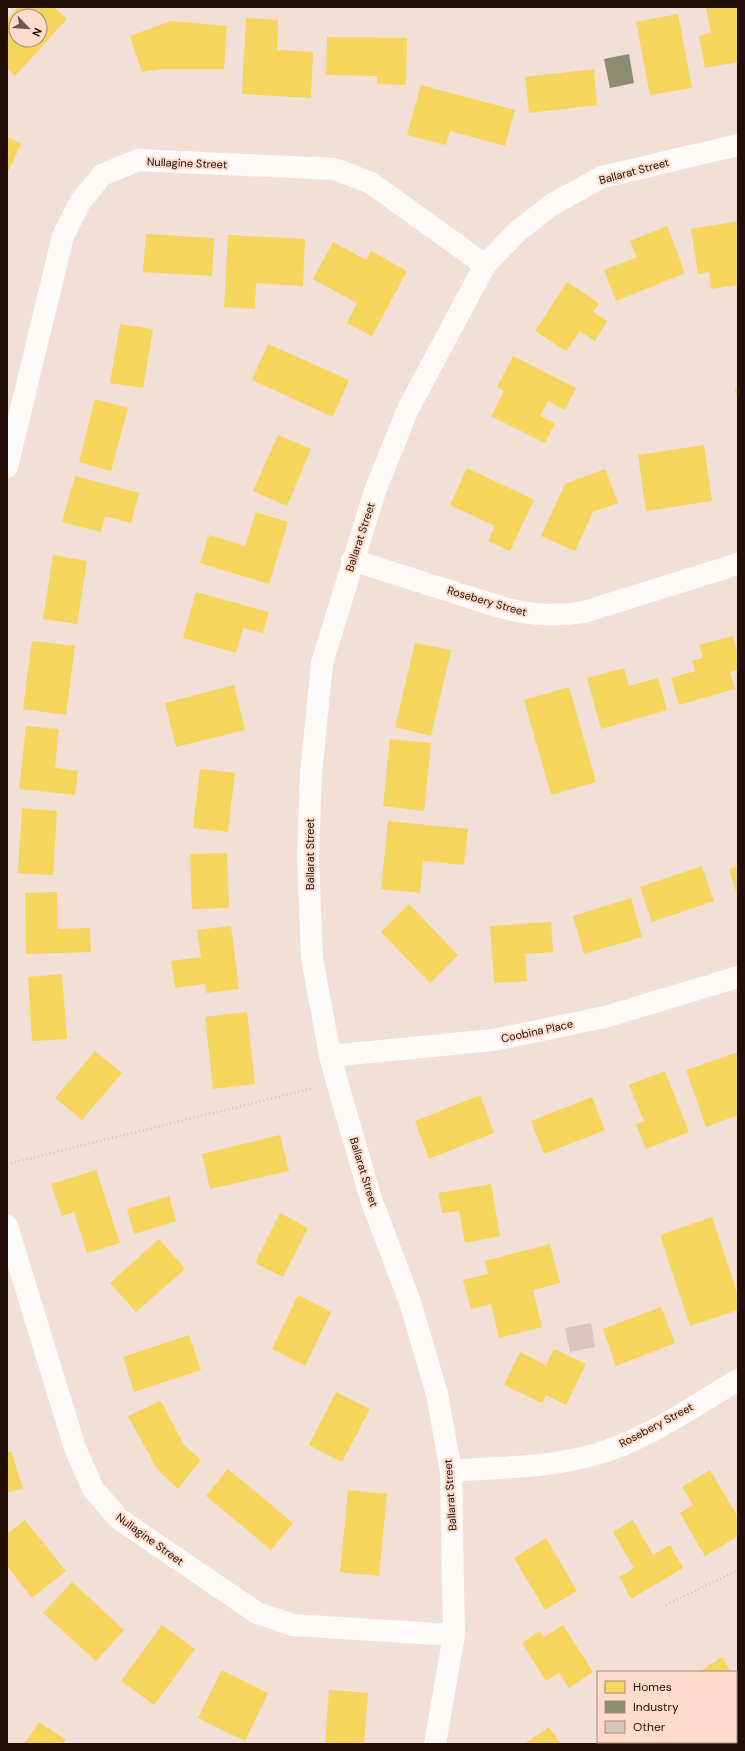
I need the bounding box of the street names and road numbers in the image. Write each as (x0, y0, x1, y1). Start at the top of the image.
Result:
street label: Nullagine Street (147, 155, 227, 171)
street label: Ballarat Street (597, 155, 671, 187)
street label: Ballarat Street (342, 501, 378, 573)
street label: Rosebery Street (446, 583, 528, 619)
street label: Ballarat Street (303, 818, 317, 890)
street label: Coobina Place (500, 1017, 574, 1045)
street label: Ballarat Street (347, 1136, 381, 1208)
street label: Rosebery Street (617, 1400, 695, 1450)
street label: Ballarat Street (441, 1459, 459, 1531)
street label: Nullagine Street (113, 1510, 187, 1568)

